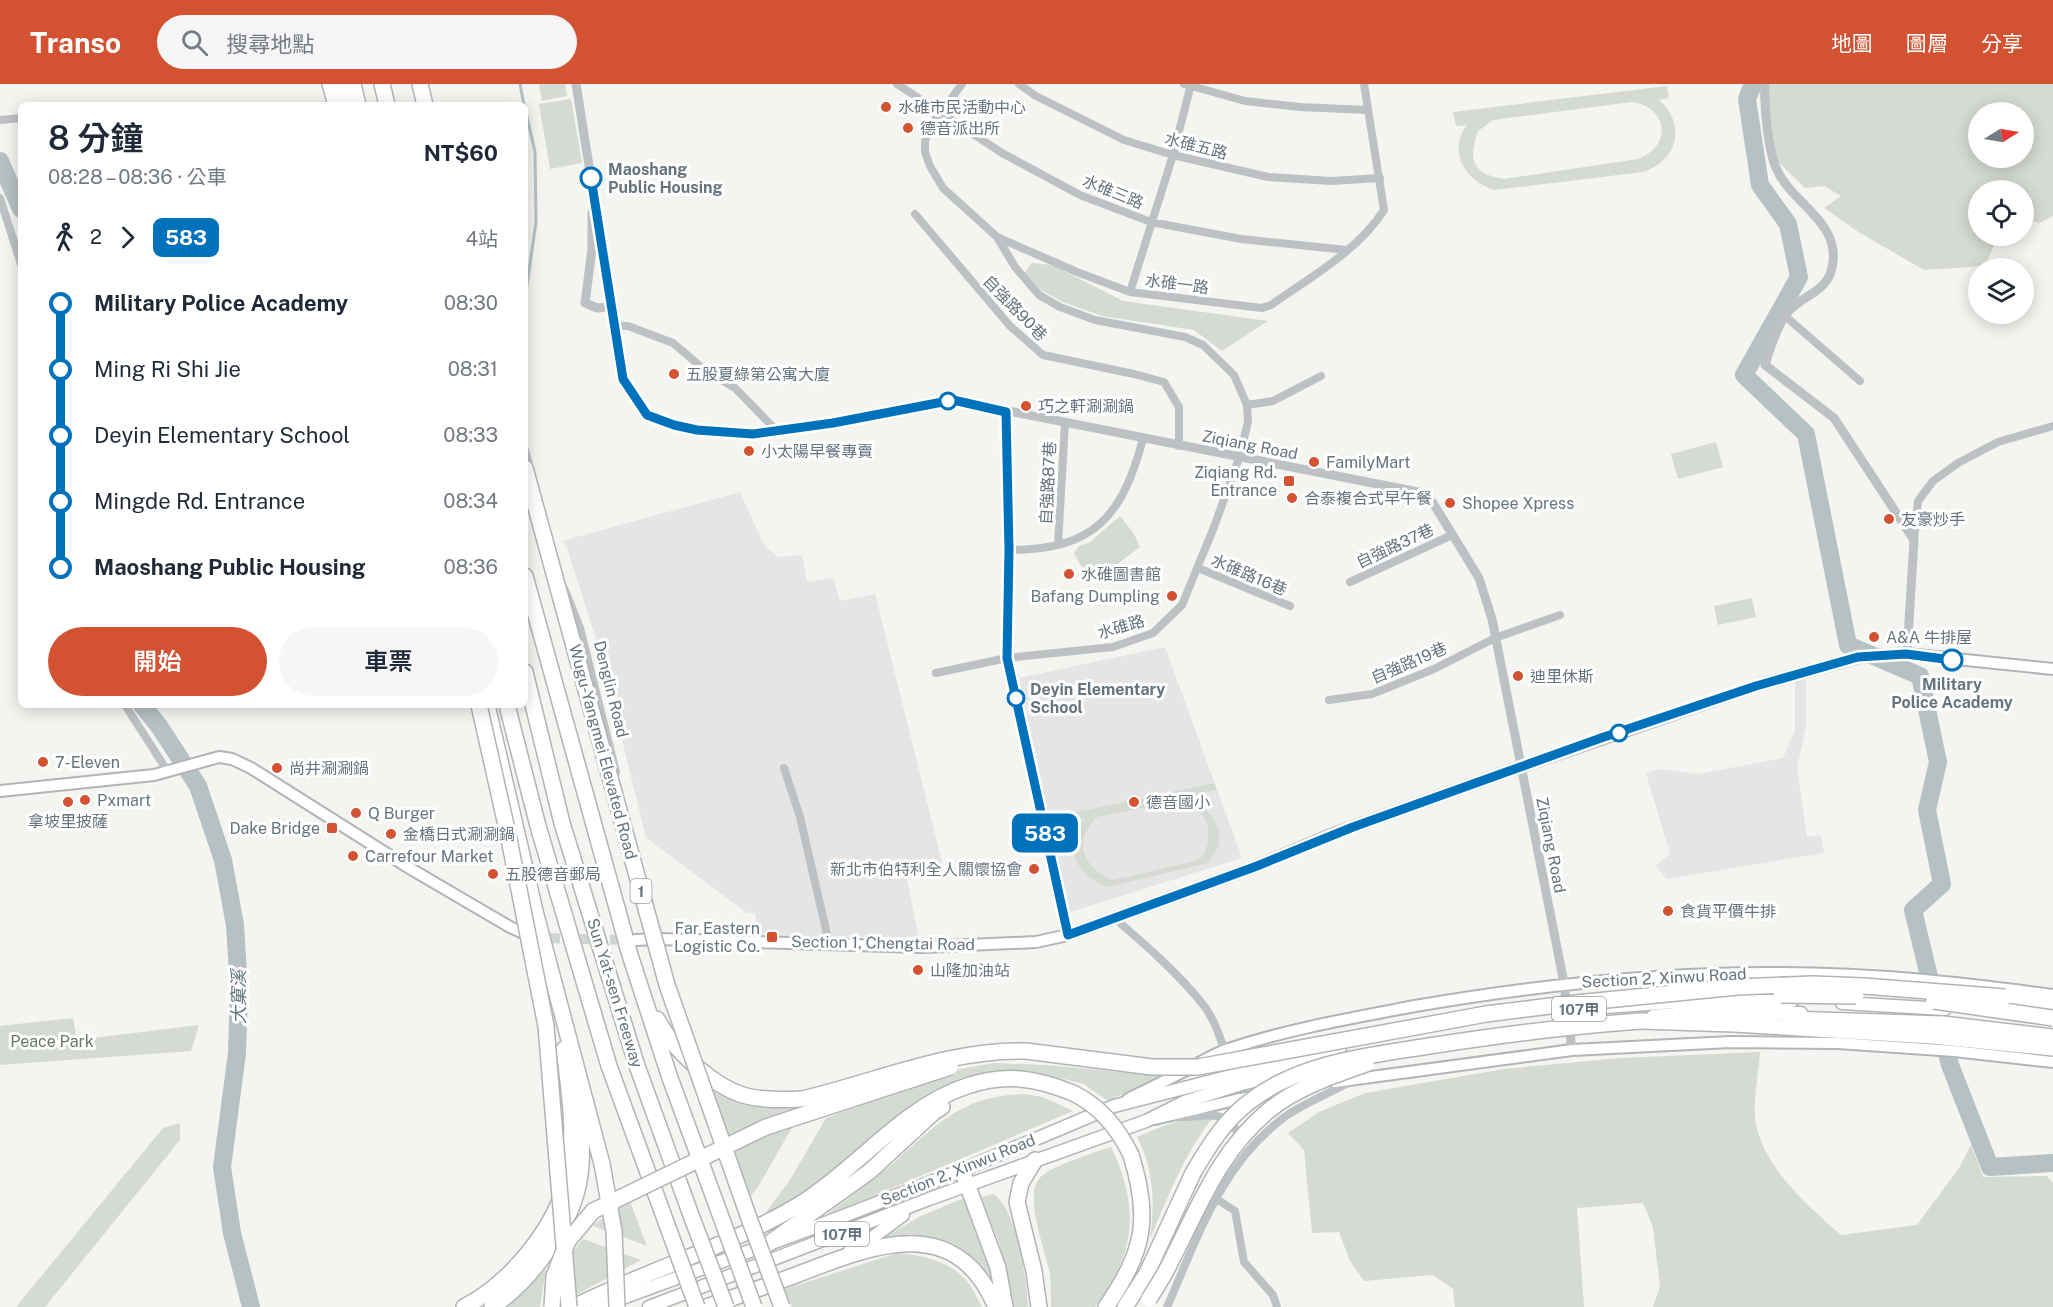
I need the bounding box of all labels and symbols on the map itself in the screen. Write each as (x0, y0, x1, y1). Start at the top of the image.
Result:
place label: 水碓市民活動中心 (898, 98, 1026, 117)
marker: 水碓市民活動中心 (879, 100, 893, 114)
north arrow (1968, 102, 2034, 168)
place label: 德音派出所 (920, 119, 1000, 138)
marker: 德音派出所 (901, 121, 915, 135)
street label: 水碓五路 (1163, 129, 1229, 163)
place label: Maoshang Public Housing (608, 160, 723, 197)
marker: Maoshang Public Housing (580, 167, 602, 189)
street label: 水碓三路 (1080, 171, 1146, 213)
street label: 自強路90巷 (979, 271, 1051, 345)
street label: 水碓一路 (1144, 271, 1210, 297)
place label: 五股夏綠第公寓大廈 (686, 365, 830, 384)
marker: 五股夏綠第公寓大廈 (667, 367, 681, 381)
unlabelled marker (939, 392, 957, 410)
place label: 巧之軒涮涮鍋 (1038, 397, 1134, 416)
marker: 巧之軒涮涮鍋 (1019, 399, 1033, 413)
street label: Ziqiang Road (1200, 426, 1300, 464)
street label: 自強路87巷 (1036, 441, 1060, 525)
place label: 小太陽早餐專賣 (761, 442, 873, 461)
marker: 小太陽早餐專賣 (742, 444, 756, 458)
place label: FamilyMart (1326, 453, 1410, 472)
marker: FamilyMart (1307, 455, 1321, 469)
place label: Ziqiang Rd. Entrance (1194, 463, 1277, 500)
marker: Ziqiang Rd. Entrance (1282, 474, 1296, 488)
place label: 合泰複合式早午餐 (1304, 489, 1432, 508)
marker: 合泰複合式早午餐 (1285, 491, 1299, 505)
place label: Shopee Xpress (1462, 494, 1574, 513)
marker: Shopee Xpress (1443, 496, 1457, 510)
place label: 友豪炒手 (1901, 510, 1965, 529)
marker: 友豪炒手 (1882, 512, 1896, 526)
street label: 自強路37巷 (1353, 520, 1437, 572)
street label: 水碓路16巷 (1208, 551, 1290, 599)
place label: 水碓圖書館 (1081, 565, 1161, 584)
marker: 水碓圖書館 (1062, 567, 1076, 581)
place label: Bafang Dumpling (1030, 587, 1160, 606)
marker: Bafang Dumpling (1165, 589, 1179, 603)
street label: 水碓路 (1095, 611, 1147, 643)
place label: A&A 牛排屋 (1886, 628, 1972, 647)
marker: A&A 牛排屋 (1867, 630, 1881, 644)
street label: Denglin Road (590, 639, 632, 739)
street label: 自強路19巷 (1368, 639, 1450, 687)
street label: Wugu-Yangmei Elevated Road (565, 642, 641, 862)
marker: Military Police Academy (1941, 649, 1963, 671)
place label: 迪里休斯 (1530, 667, 1594, 686)
marker: 迪里休斯 (1511, 669, 1525, 683)
place label: Military Police Academy (1891, 675, 2013, 712)
place label: Deyin Elementary School (1030, 680, 1165, 717)
marker: Deyin Elementary School (1007, 689, 1025, 707)
unlabelled marker (1610, 724, 1628, 742)
place label: 7-Eleven (55, 753, 120, 772)
marker: 7-Eleven (36, 755, 50, 769)
place label: 尚井涮涮鍋 (289, 759, 369, 778)
marker: 尚井涮涮鍋 (270, 761, 284, 775)
place label: Pxmart (97, 791, 151, 810)
marker: Pxmart (78, 793, 92, 807)
place label: 德音國小 (1146, 793, 1210, 812)
marker: 拿坡里披薩 (61, 795, 75, 809)
marker: 德音國小 (1127, 795, 1141, 809)
street label: Ziqiang Road (1532, 795, 1570, 895)
place label: Q Burger (368, 804, 435, 823)
marker: Q Burger (349, 806, 363, 820)
place label: 拿坡里披薩 (28, 812, 108, 831)
line badge: 583 (1010, 814, 1080, 852)
place label: Dake Bridge (229, 819, 320, 838)
marker: Dake Bridge (325, 821, 339, 835)
place label: 金橋日式涮涮鍋 (403, 825, 515, 844)
marker: 金橋日式涮涮鍋 (384, 827, 398, 841)
place label: Carrefour Market (365, 847, 493, 866)
marker: Carrefour Market (346, 849, 360, 863)
place label: 新北市伯特利全人關懷協會 (830, 860, 1022, 879)
marker: 新北市伯特利全人關懷協會 (1027, 862, 1041, 876)
place label: 五股德音郵局 (505, 865, 601, 884)
marker: 五股德音郵局 (486, 867, 500, 881)
road number: 1 (630, 879, 652, 903)
place label: 食貨平價牛排 (1680, 902, 1776, 921)
marker: 食貨平價牛排 (1661, 904, 1675, 918)
street label: Sun Yat-sen Freeway (583, 916, 647, 1071)
place label: Far Eastern Logistic Co. (674, 919, 760, 956)
marker: Far Eastern Logistic Co. (765, 930, 779, 944)
street label: Section 1, Chengtai Road (791, 932, 975, 954)
place label: 山隆加油站 (930, 961, 1010, 980)
marker: 山隆加油站 (911, 963, 925, 977)
street label: Section 2, Xinwu Road (1581, 964, 1747, 992)
water label: 大窠溪 (228, 967, 249, 1024)
road number: 107甲 (1552, 997, 1606, 1021)
park label: Peace Park (10, 1032, 94, 1051)
street label: Section 2, Xinwu Road (878, 1130, 1038, 1210)
road number: 107甲 (815, 1222, 869, 1246)

